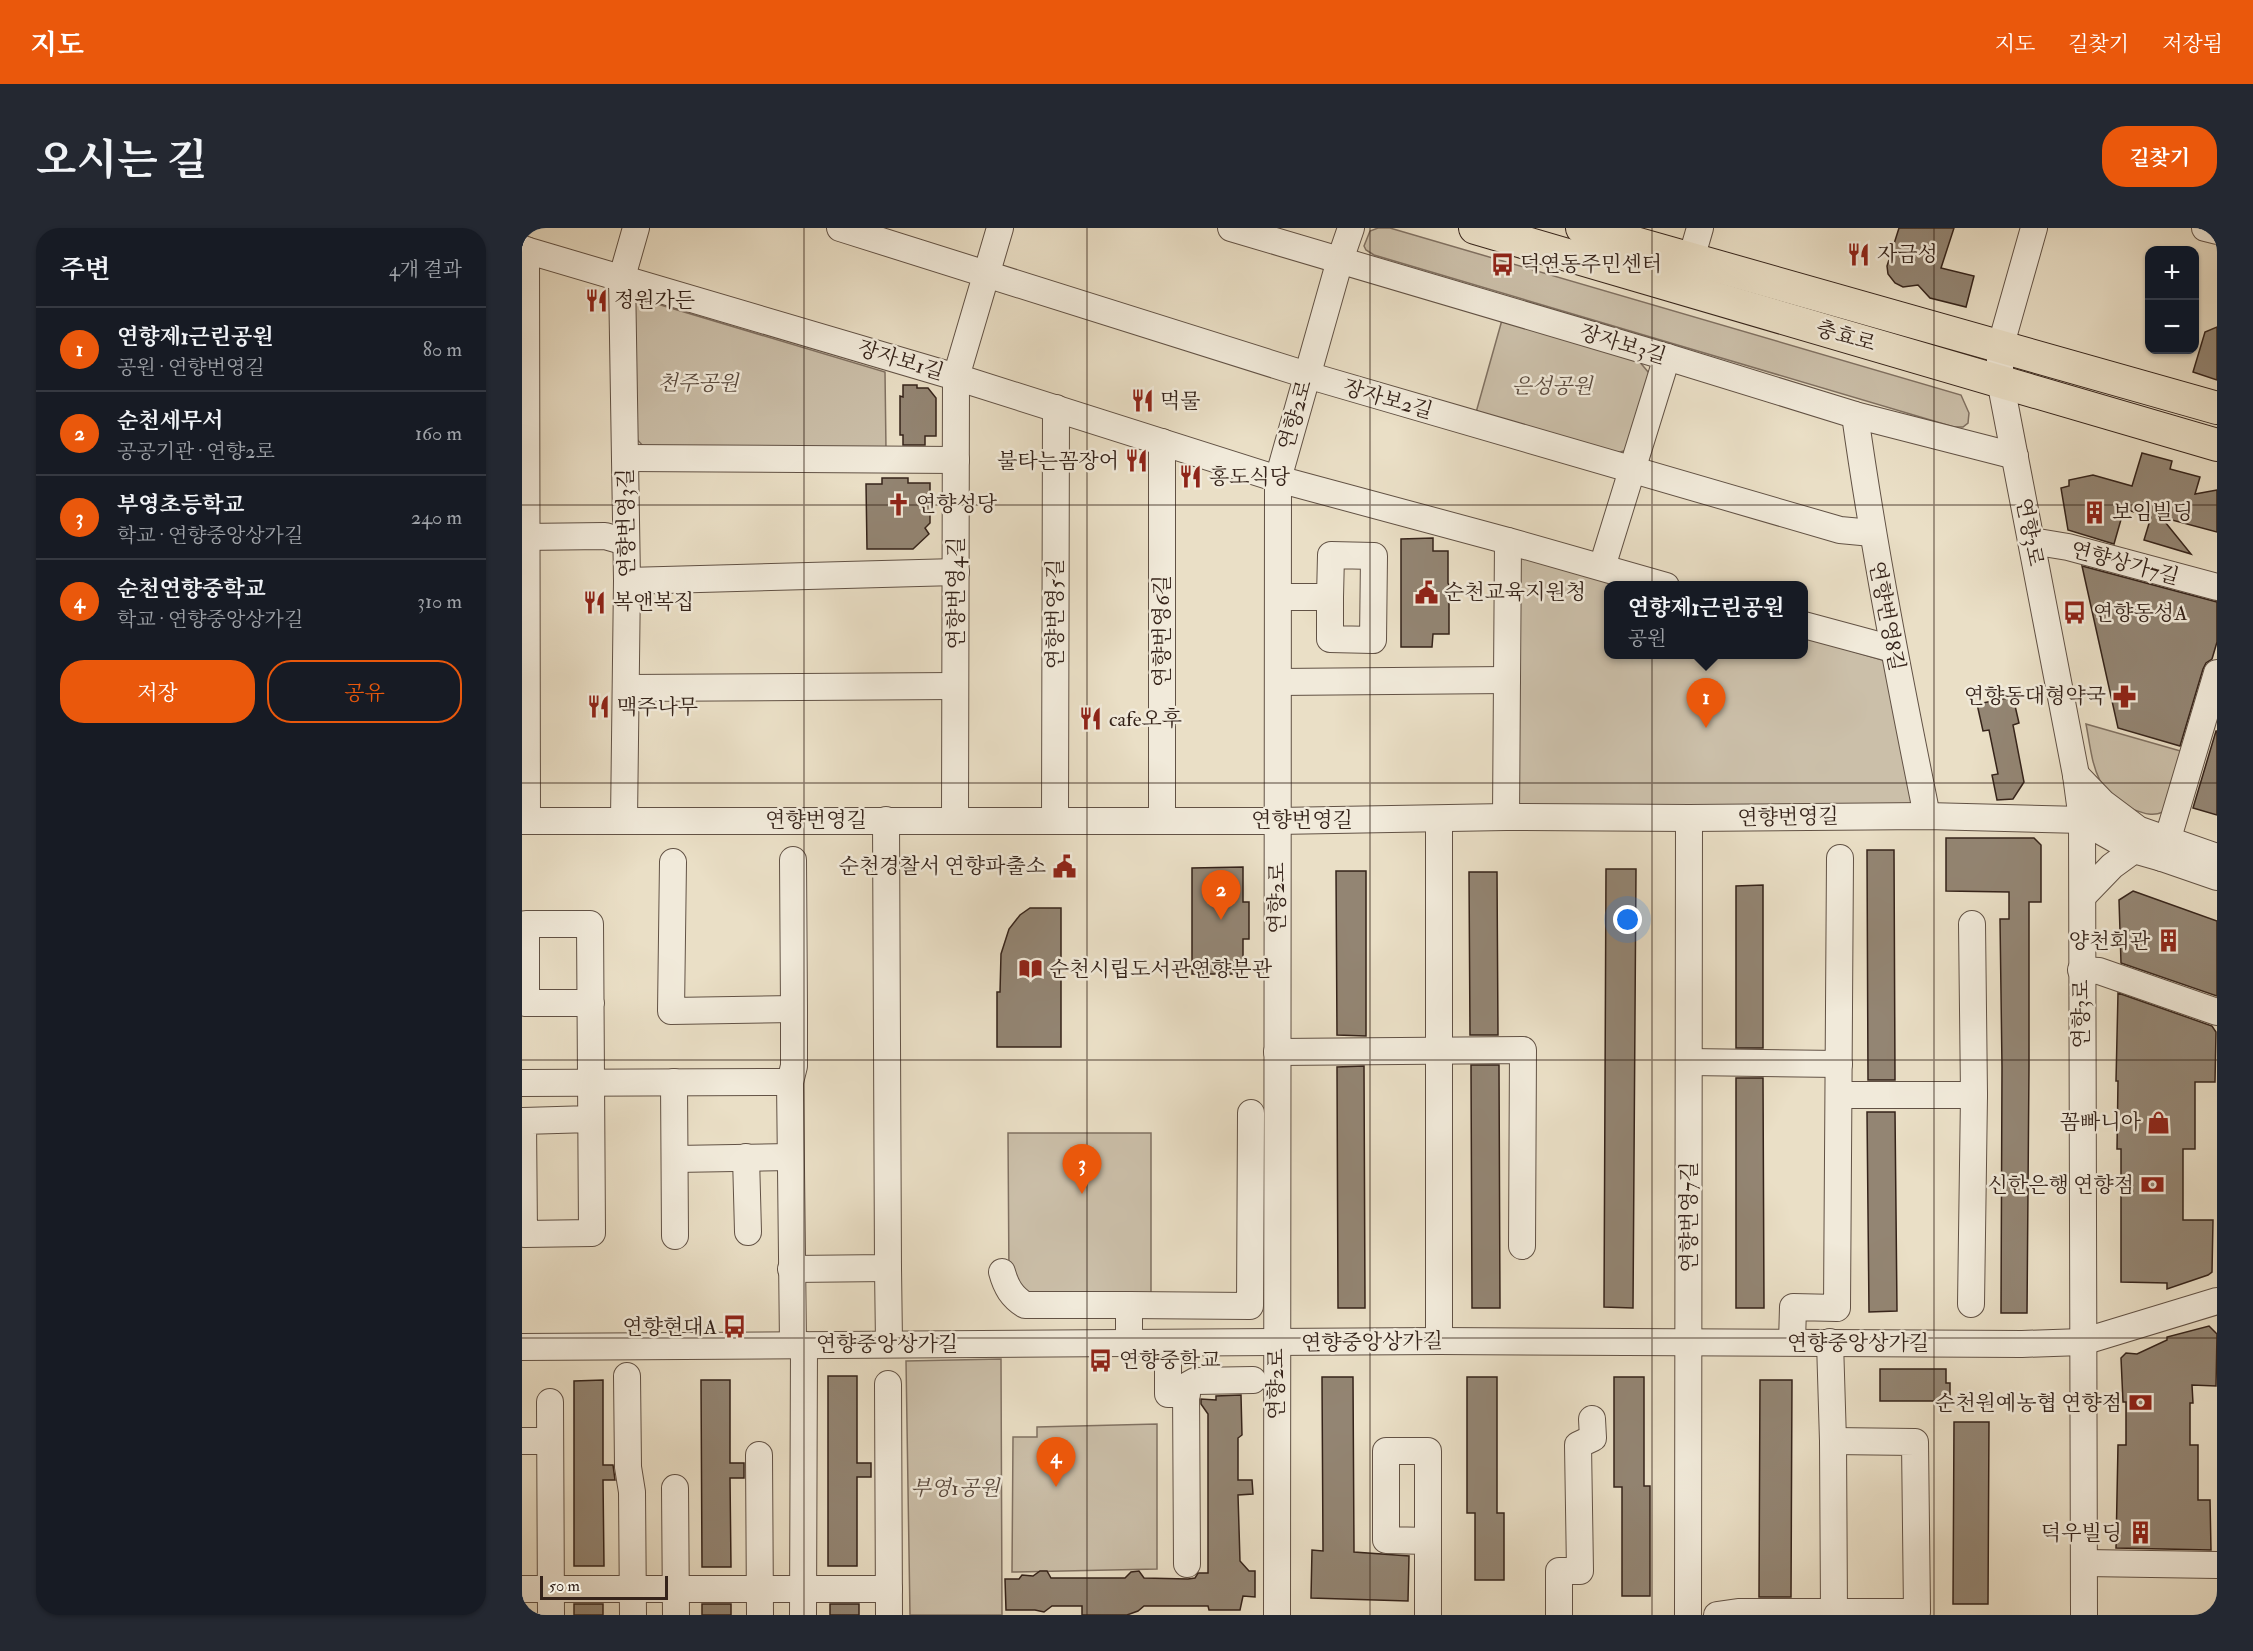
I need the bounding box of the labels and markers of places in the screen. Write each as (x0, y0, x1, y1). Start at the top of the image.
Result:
restaurant icon: 자금성 (1846, 241, 1872, 267)
place label: 자금성 (1877, 241, 1938, 268)
bus stop icon: 덕연동주민센터 (1489, 251, 1515, 277)
place label: 덕연동주민센터 (1520, 251, 1662, 278)
restaurant icon: 정원가든 (583, 287, 609, 313)
place label: 정원가든 (614, 287, 695, 314)
restaurant icon: 먹물 (1129, 388, 1155, 414)
place label: 먹물 (1160, 388, 1201, 415)
place label: 불타는꼼장어 (997, 448, 1119, 475)
restaurant icon: 불타는꼼장어 (1124, 448, 1150, 474)
restaurant icon: 홍도식당 (1178, 464, 1204, 490)
place label: 홍도식당 (1209, 464, 1291, 491)
church icon: 연향성당 (885, 491, 911, 517)
place label: 연향성당 (916, 491, 998, 518)
building icon: 보임빌딩 (2081, 499, 2107, 525)
place label: 보임빌딩 (2112, 499, 2193, 526)
public building icon: 순천교육지원청 (1413, 579, 1439, 605)
place label: 순천교육지원청 (1444, 579, 1586, 606)
restaurant icon: 복앤복집 (582, 589, 608, 615)
place label: 복앤복집 (613, 589, 694, 616)
bus stop icon: 연향동성A (2062, 600, 2088, 626)
place label: 연향동성A (2093, 600, 2187, 627)
pin: 1 (1686, 678, 1726, 728)
place label: 연향동대형약국 (1964, 683, 2106, 710)
pharmacy icon: 연향동대형약국 (2111, 683, 2137, 709)
restaurant icon: 맥주나무 (586, 694, 612, 720)
place label: 맥주나무 (617, 694, 698, 721)
restaurant icon: cafe오후 (1078, 706, 1104, 732)
place label: cafe오후 (1109, 706, 1182, 733)
place label: 순천경찰서 연향파출소 (839, 853, 1046, 880)
public building icon: 순천경찰서 연향파출소 (1051, 853, 1077, 879)
pin: 2 (1202, 870, 1240, 920)
place label: 양천회관 (2069, 928, 2151, 955)
building icon: 양천회관 (2155, 928, 2181, 954)
library icon: 순천시립도서관연향분관 (1018, 956, 1044, 982)
place label: 순천시립도서관연향분관 (1049, 956, 1273, 983)
place label: 꼼빠니아 (2060, 1109, 2142, 1136)
shop icon: 꼼빠니아 (2146, 1109, 2172, 1135)
pin: 3 (1062, 1144, 1102, 1194)
place label: 신한은행 연향점 (1988, 1172, 2134, 1199)
bank icon: 신한은행 연향점 (2139, 1172, 2165, 1198)
place label: 연향현대A (623, 1314, 717, 1341)
bus stop icon: 연향현대A (722, 1314, 748, 1340)
bus stop icon: 연향중학교 (1088, 1347, 1114, 1373)
place label: 연향중학교 (1119, 1347, 1220, 1374)
place label: 순천원예농협 연향점 (1935, 1390, 2122, 1417)
bank icon: 순천원예농협 연향점 (2127, 1390, 2153, 1416)
pin: 4 (1036, 1438, 1076, 1487)
place label: 덕우빌딩 (2041, 1520, 2122, 1547)
building icon: 덕우빌딩 (2127, 1520, 2153, 1546)

